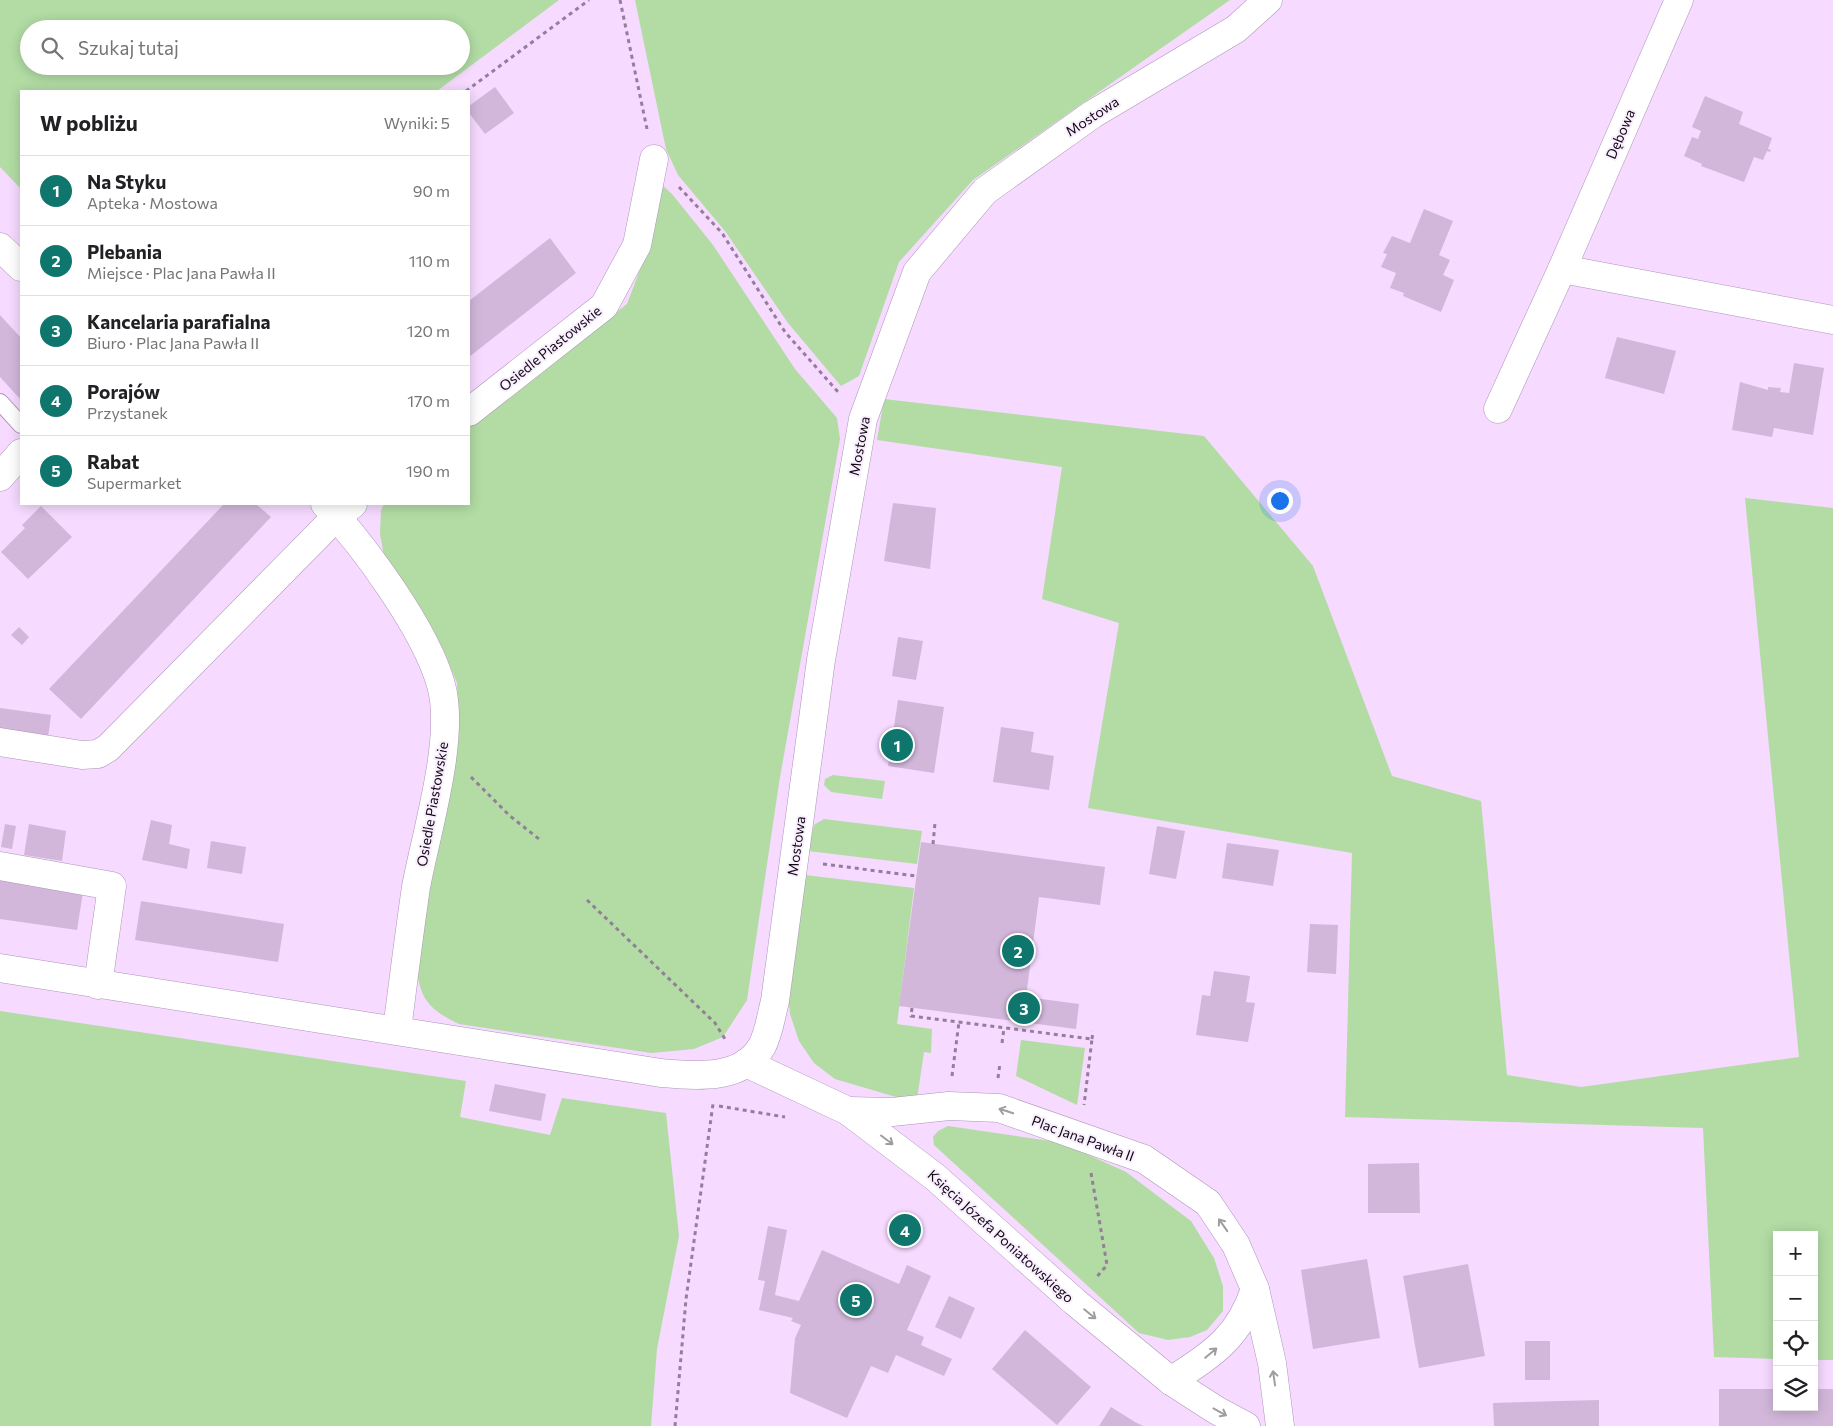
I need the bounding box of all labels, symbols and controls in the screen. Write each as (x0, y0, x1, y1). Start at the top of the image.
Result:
search box (20, 20, 470, 75)
icon: search (38, 34, 66, 62)
text: Szukaj tutaj (78, 36, 179, 59)
street label: Mostowa (1062, 93, 1122, 139)
street label: Dębowa (1602, 107, 1638, 161)
text: W pobliżu (40, 110, 138, 135)
text: Wyniki: 5 (384, 113, 450, 132)
text: Na Styku (87, 170, 166, 193)
text: 1 (52, 181, 60, 200)
text: 90 m (413, 181, 450, 200)
text: Apteka · Mostowa (87, 193, 218, 212)
text: Plebania (87, 240, 162, 263)
text: 2 (51, 251, 61, 270)
text: 110 m (409, 251, 450, 270)
text: Miejsce · Plac Jana Pawła II (87, 263, 276, 282)
street label: Osiedle Piastowskie (496, 302, 604, 394)
text: Kancelaria parafialna (87, 310, 271, 333)
text: 3 (51, 321, 61, 340)
text: 120 m (407, 321, 450, 340)
text: Biuro · Plac Jana Pawła II (87, 333, 259, 352)
text: Porajów (87, 380, 160, 403)
text: 4 (51, 391, 61, 410)
text: 170 m (407, 391, 450, 410)
text: Przystanek (87, 403, 168, 422)
street label: Mostowa (845, 415, 873, 477)
text: Rabat (87, 450, 139, 473)
text: 5 (51, 461, 61, 480)
text: 190 m (406, 461, 450, 480)
text: Supermarket (87, 473, 182, 492)
your location (1267, 488, 1293, 514)
pin: 1 (881, 726, 913, 764)
street label: Osiedle Piastowskie (413, 740, 451, 868)
street label: Mostowa (783, 815, 809, 877)
pin: 2 (1002, 932, 1034, 970)
pin: 3 (1008, 989, 1040, 1027)
one-way arrow (999, 1105, 1015, 1115)
street label: Plac Jana Pawła II (1029, 1112, 1137, 1164)
one-way arrow (880, 1135, 893, 1146)
street label: Księcia Józefa Poniatowskiego (924, 1166, 1078, 1306)
pin: 4 (889, 1211, 921, 1249)
one-way arrow (1218, 1218, 1228, 1232)
map controls (1773, 1231, 1818, 1411)
button: + (1773, 1231, 1818, 1276)
button: − (1773, 1276, 1818, 1321)
pin: 5 (840, 1281, 872, 1319)
one-way arrow (1083, 1309, 1096, 1320)
button: locate (1773, 1321, 1818, 1366)
one-way arrow (1204, 1347, 1217, 1359)
button: layers (1773, 1366, 1818, 1411)
one-way arrow (1269, 1370, 1279, 1386)
one-way arrow (1212, 1407, 1227, 1417)

